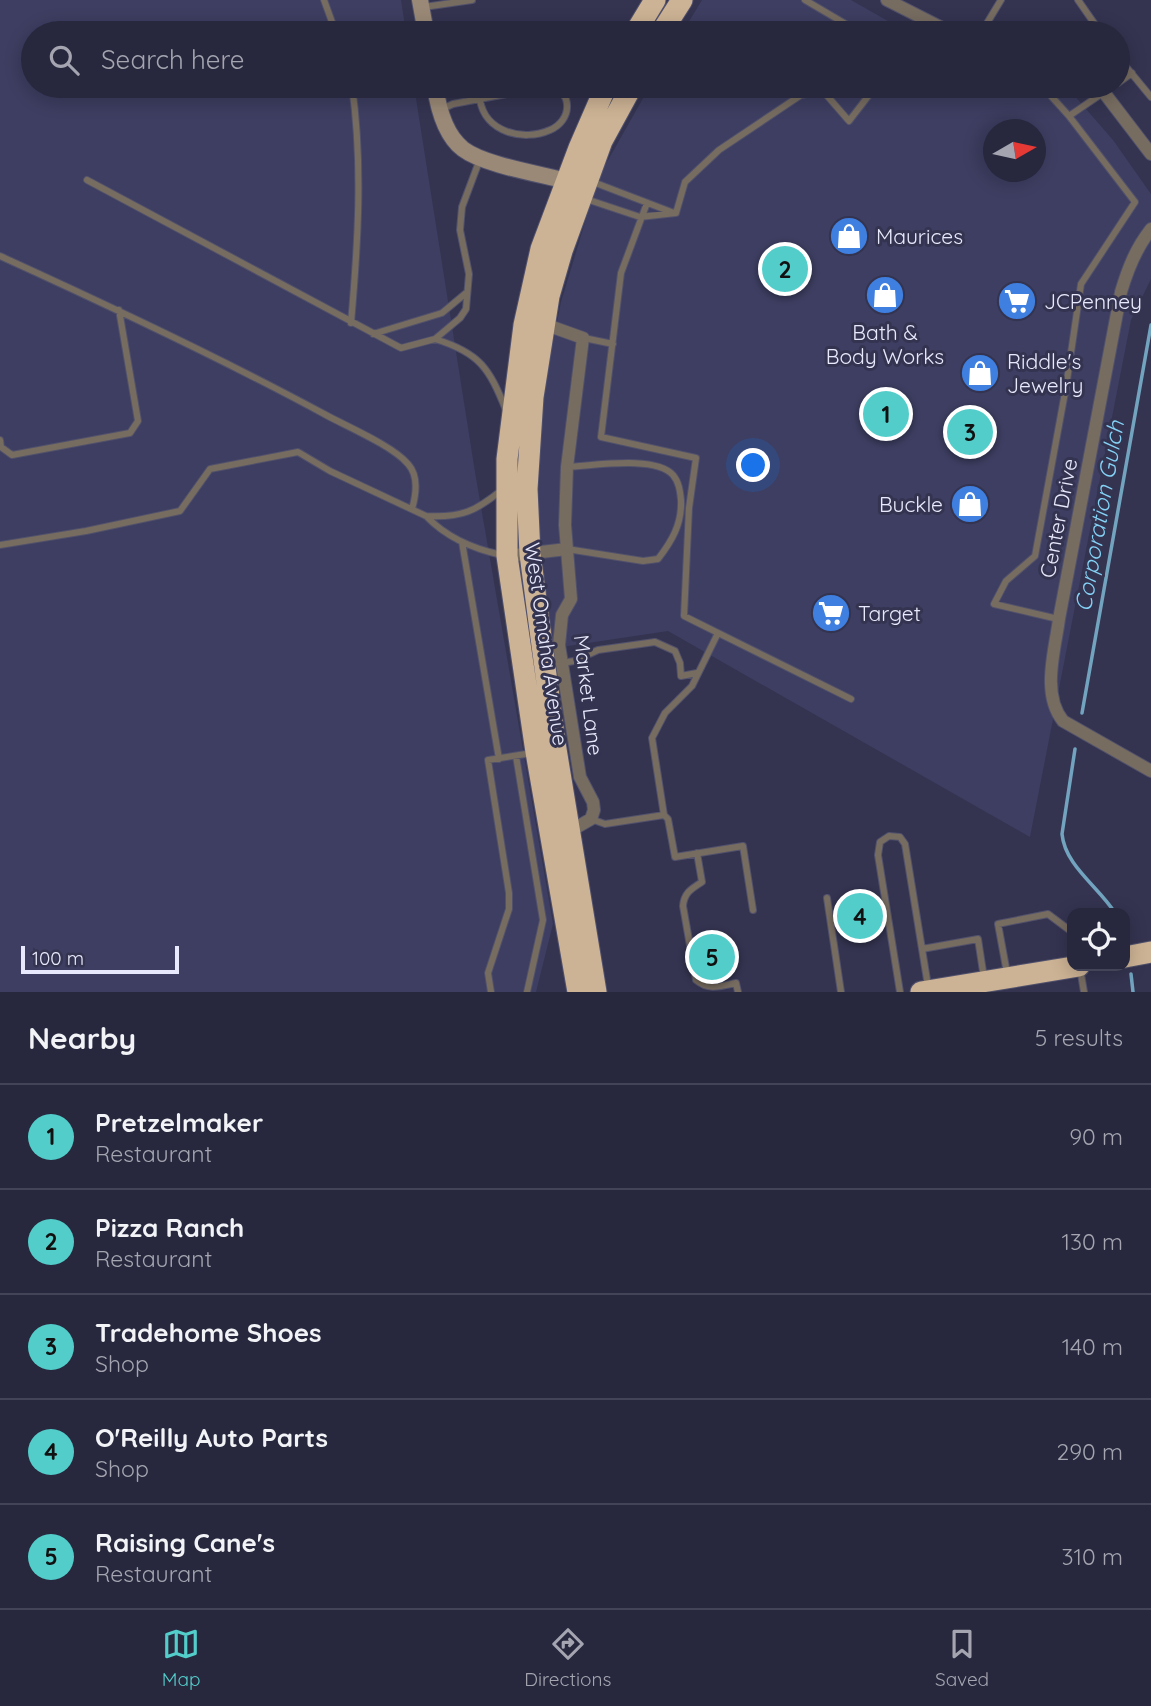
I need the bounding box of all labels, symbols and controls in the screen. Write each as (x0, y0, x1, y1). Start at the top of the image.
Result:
search box (21, 21, 1130, 98)
icon: search (45, 41, 83, 79)
text: Search here (101, 43, 245, 76)
north arrow (983, 119, 1046, 182)
shop icon: Maurices (828, 215, 870, 257)
place label: Maurices (876, 223, 963, 249)
pin: 2 (762, 243, 808, 295)
shop icon: Bath & Body Works (864, 274, 906, 316)
supermarket icon: JCPenney (996, 280, 1038, 322)
place label: JCPenney (1044, 288, 1142, 314)
place label: Bath & Body Works (826, 319, 944, 369)
place label: Riddle's Jewelry (1007, 348, 1083, 398)
shop icon: Riddle's Jewelry (959, 352, 1001, 394)
pin: 1 (863, 388, 909, 440)
pin: 3 (947, 406, 993, 458)
water label: Corporation Gulch (1068, 417, 1130, 614)
your location (736, 448, 770, 482)
street label: Center Drive (1034, 456, 1082, 580)
shop icon: Buckle (949, 483, 991, 525)
place label: Buckle (879, 491, 943, 517)
street label: West Omaha Avenue (520, 541, 574, 747)
supermarket icon: Target (810, 592, 852, 634)
place label: Target (858, 600, 921, 626)
street label: Market Lane (569, 633, 609, 757)
pin: 4 (837, 890, 883, 942)
map controls (1067, 908, 1130, 971)
button: locate (1067, 908, 1130, 971)
pin: 5 (689, 931, 735, 983)
scale bar (21, 943, 178, 975)
text: 100 m (32, 946, 84, 970)
text: Nearby (28, 1019, 136, 1057)
text: 5 results (1035, 1023, 1123, 1052)
text: Pretzelmaker (95, 1106, 263, 1139)
text: 1 (47, 1122, 55, 1151)
text: 90 m (1069, 1122, 1123, 1151)
text: Restaurant (95, 1139, 212, 1168)
text: Pizza Ranch (95, 1211, 244, 1244)
text: 2 (44, 1227, 58, 1256)
text: 130 m (1061, 1227, 1123, 1256)
text: Restaurant (95, 1244, 212, 1273)
text: Tradehome Shoes (95, 1316, 322, 1349)
text: 3 (45, 1332, 57, 1361)
text: 140 m (1062, 1332, 1123, 1361)
text: Shop (95, 1349, 149, 1378)
text: O'Reilly Auto Parts (95, 1421, 328, 1454)
text: 4 (44, 1437, 58, 1466)
text: 290 m (1056, 1437, 1123, 1466)
text: Shop (95, 1454, 149, 1483)
text: Raising Cane's (95, 1526, 275, 1559)
text: 5 (44, 1542, 58, 1571)
text: 310 m (1061, 1542, 1123, 1571)
text: Restaurant (95, 1559, 212, 1588)
tab: Map (162, 1625, 201, 1691)
tab: Directions (524, 1625, 611, 1691)
tab: Saved (935, 1625, 989, 1691)

